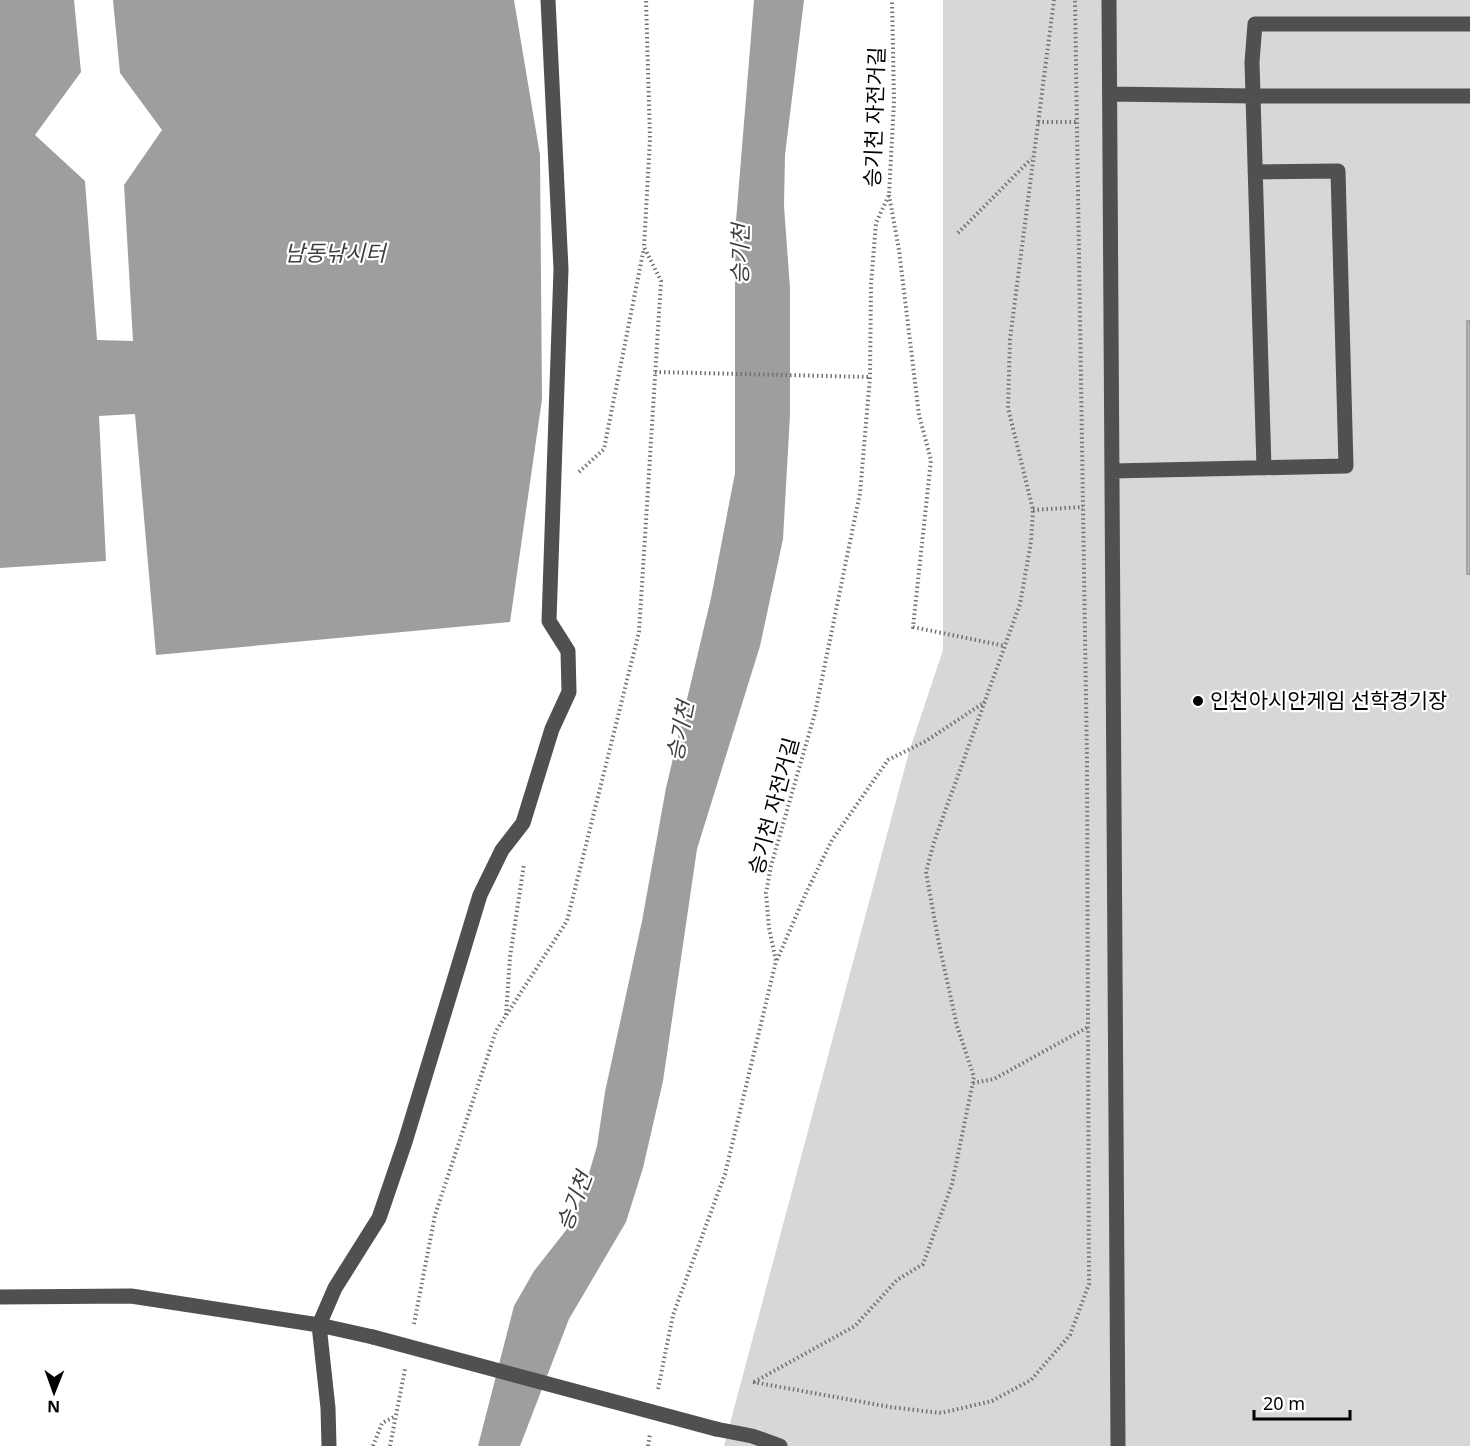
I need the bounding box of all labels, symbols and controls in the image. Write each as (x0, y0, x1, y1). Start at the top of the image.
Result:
street label: 승기천 자전거길 (858, 46, 890, 188)
water label: 승기천 (723, 221, 755, 285)
water label: 남동낚시터 (284, 237, 388, 267)
place label: 인천아시안게임 선학경기장 (1210, 686, 1447, 714)
marker: 인천아시안게임 선학경기장 (1191, 694, 1205, 708)
water label: 승기천 (658, 695, 700, 763)
street label: 승기천 자전거길 (741, 734, 805, 877)
water label: 승기천 (548, 1164, 599, 1234)
north arrow (24, 1362, 84, 1422)
scale bar (1254, 1383, 1350, 1421)
text: 20 m (1263, 1391, 1305, 1415)
text: N (47, 1396, 60, 1418)

